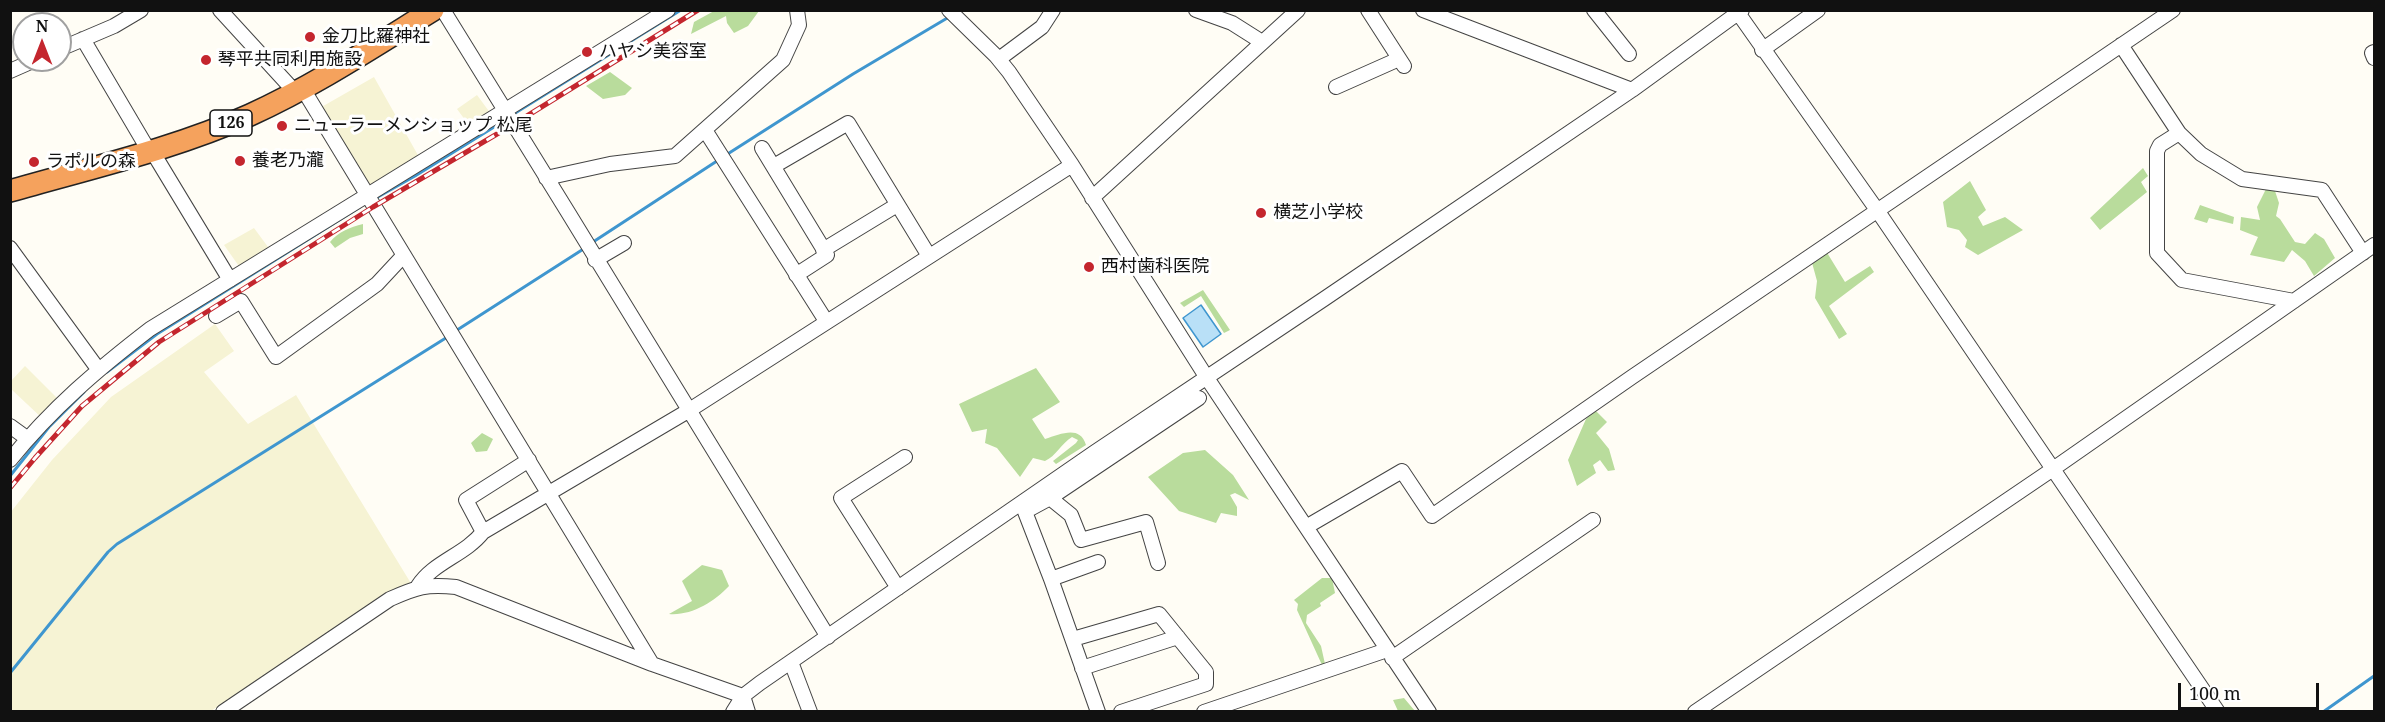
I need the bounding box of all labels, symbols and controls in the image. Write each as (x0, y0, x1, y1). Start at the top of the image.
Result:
north arrow (12, 12, 72, 72)
text: N (36, 15, 48, 37)
place label: 金刀比羅神社 (322, 26, 430, 48)
marker: 金刀比羅神社 (303, 30, 317, 44)
place label: ハヤシ美容室 (599, 41, 707, 63)
marker: ハヤシ美容室 (580, 45, 594, 59)
place label: 琴平共同利用施設 (218, 49, 362, 71)
marker: 琴平共同利用施設 (199, 53, 213, 67)
road number: 126 (210, 110, 252, 136)
place label: ニューラーメンショップ 松尾 (294, 115, 533, 137)
marker: ニューラーメンショップ 松尾 (275, 119, 289, 133)
place label: 養老乃瀧 (252, 150, 324, 172)
place label: ラポルの森 (46, 151, 136, 173)
marker: 養老乃瀧 (233, 154, 247, 168)
marker: ラポルの森 (27, 155, 41, 169)
place label: 横芝小学校 (1273, 202, 1363, 224)
marker: 横芝小学校 (1254, 206, 1268, 220)
place label: 西村歯科医院 (1101, 256, 1209, 278)
marker: 西村歯科医院 (1082, 260, 1096, 274)
scale bar (2181, 671, 2322, 709)
text: 100 m (2189, 681, 2241, 705)

